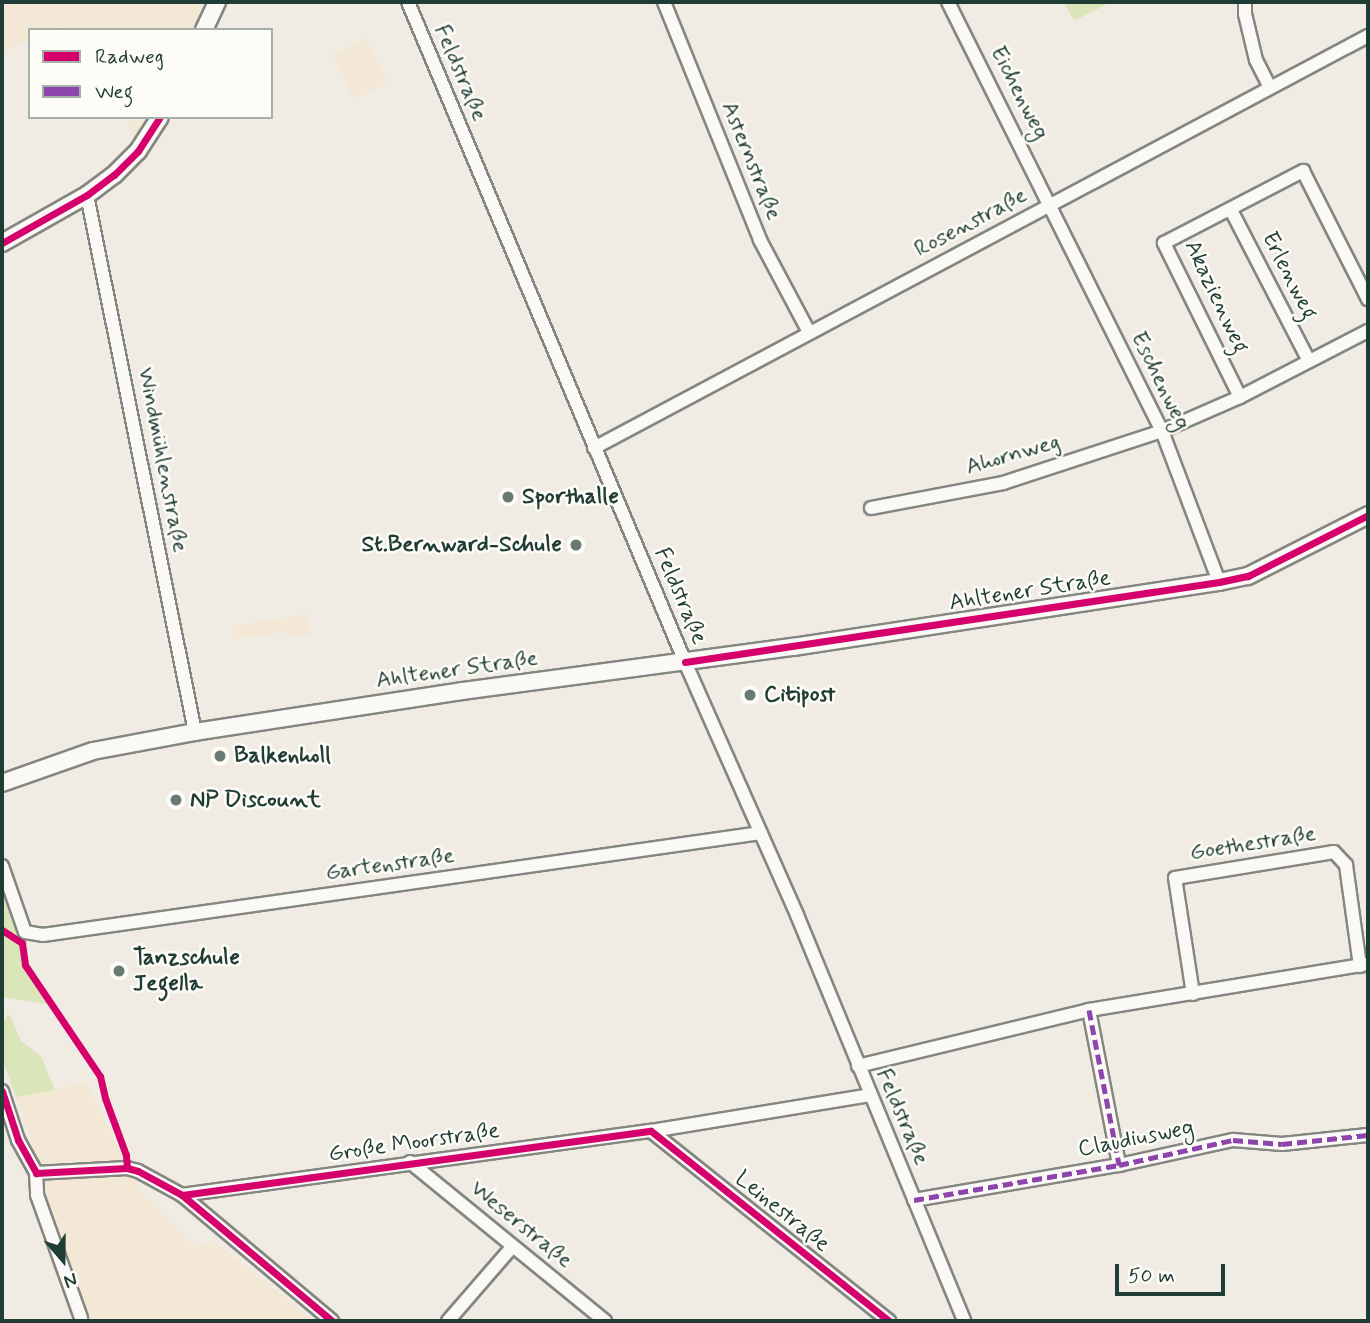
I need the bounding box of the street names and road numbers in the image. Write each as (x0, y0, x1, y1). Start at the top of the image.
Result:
street label: Feldstraße (427, 21, 493, 125)
street label: Eichenweg (984, 42, 1054, 144)
street label: Asternstraße (715, 98, 787, 224)
street label: Rosenstraße (910, 182, 1032, 264)
street label: Erlenweg (1255, 227, 1323, 325)
street label: Akazienweg (1178, 236, 1254, 358)
street label: Eschenweg (1124, 327, 1196, 435)
street label: Windmühlenstraße (131, 365, 193, 555)
street label: Ahornweg (963, 428, 1063, 482)
street label: Feldstraße (647, 544, 713, 648)
street label: Ahltener Straße (949, 565, 1111, 617)
street label: Ahltener Straße (376, 645, 538, 695)
street label: Goethestraße (1188, 820, 1318, 868)
street label: Gartenstraße (324, 842, 456, 888)
street label: Feldstraße (869, 1065, 935, 1169)
street label: Claudiusweg (1076, 1114, 1196, 1164)
street label: Große Moorstraße (326, 1117, 502, 1169)
street label: Leinestraße (729, 1165, 835, 1259)
street label: Weserstraße (464, 1175, 578, 1275)

